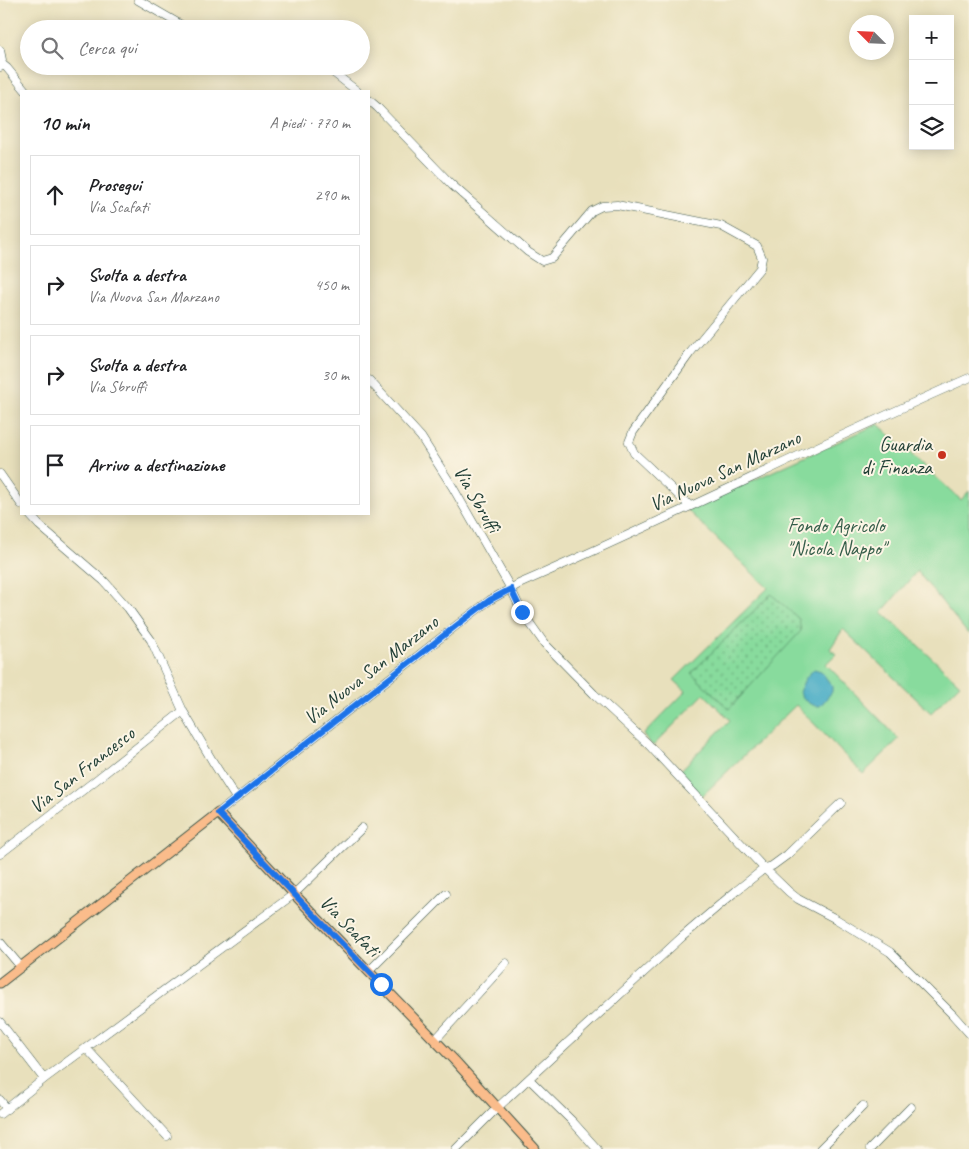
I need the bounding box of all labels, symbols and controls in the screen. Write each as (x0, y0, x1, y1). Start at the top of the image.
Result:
north arrow (849, 15, 894, 60)
map controls (909, 15, 954, 150)
button: + (909, 15, 954, 60)
search box (20, 20, 370, 75)
icon: search (38, 34, 66, 62)
text: Cerca qui (78, 36, 137, 60)
button: − (909, 60, 954, 105)
button: layers (909, 105, 954, 150)
text: 10 min (40, 110, 90, 136)
text: A piedi · 770 m (269, 113, 350, 133)
text: Prosegui (88, 173, 141, 197)
icon: ahead (41, 181, 69, 209)
text: 290 m (315, 185, 349, 205)
text: Via Scafati (88, 197, 149, 217)
text: Svolta a destra (88, 263, 186, 287)
icon: right (41, 271, 69, 299)
text: 450 m (315, 275, 349, 295)
text: Via Nuova San Marzano (88, 287, 219, 307)
text: Svolta a destra (88, 353, 186, 377)
icon: right (41, 361, 69, 389)
text: 30 m (322, 365, 349, 385)
text: Via Sbruffi (88, 377, 146, 397)
street label: Via Nuova San Marzano (646, 425, 805, 517)
place label: Guardia di Finanza (862, 432, 933, 480)
marker: Guardia di Finanza (936, 449, 948, 461)
icon: arrive (41, 451, 69, 479)
text: Arrivo a destinazione (88, 453, 224, 477)
street label: Via Sbruffi (448, 461, 507, 539)
park label: Fondo Agricolo "Nicola Nappo" (786, 513, 890, 561)
route end (511, 601, 534, 624)
street label: Via Nuova San Marzano (299, 609, 444, 730)
street label: Via San Francesco (24, 720, 140, 819)
street label: Via Scafati (314, 890, 387, 964)
route start (370, 973, 393, 996)

